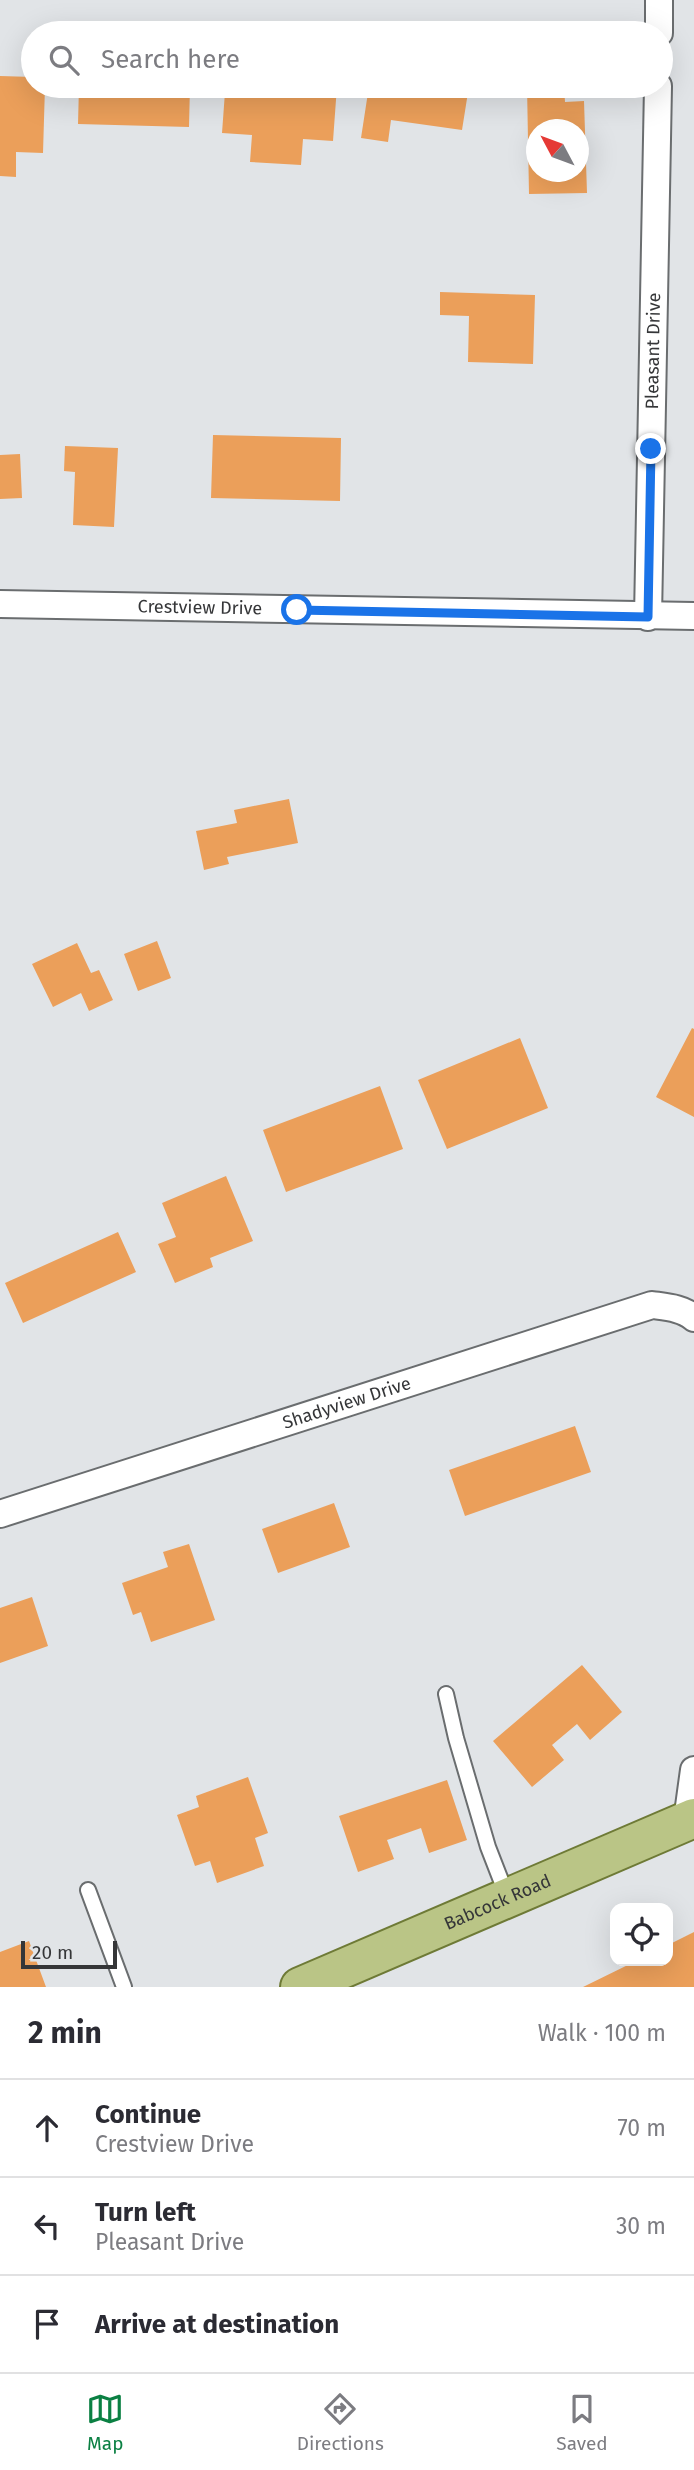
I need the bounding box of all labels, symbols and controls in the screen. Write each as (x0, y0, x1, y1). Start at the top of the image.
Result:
search box (21, 21, 673, 98)
icon: search (45, 41, 83, 79)
text: Search here (101, 44, 240, 75)
north arrow (526, 119, 589, 182)
street label: Pleasant Drive (641, 292, 665, 410)
route end (635, 433, 666, 464)
route start (281, 594, 312, 625)
street label: Crestview Drive (138, 595, 262, 620)
street label: Shadyview Drive (280, 1372, 414, 1434)
street label: Babcock Road (441, 1870, 554, 1935)
map controls (610, 1903, 673, 1966)
button: locate (610, 1903, 673, 1966)
scale bar (21, 1938, 117, 1970)
text: 20 m (32, 1941, 73, 1964)
text: 2 min (28, 2015, 102, 2051)
text: Walk · 100 m (538, 2019, 666, 2047)
text: Continue (95, 2099, 201, 2130)
icon: ahead (28, 2109, 66, 2147)
text: 70 m (617, 2114, 666, 2142)
text: Crestview Drive (95, 2130, 254, 2158)
text: Turn left (95, 2197, 196, 2228)
icon: left (28, 2207, 66, 2245)
text: 30 m (616, 2212, 666, 2240)
text: Pleasant Drive (95, 2228, 244, 2256)
icon: arrive (28, 2305, 66, 2343)
text: Arrive at destination (95, 2309, 339, 2340)
tab: Map (86, 2390, 124, 2455)
tab: Directions (297, 2390, 384, 2455)
tab: Saved (556, 2390, 608, 2455)

